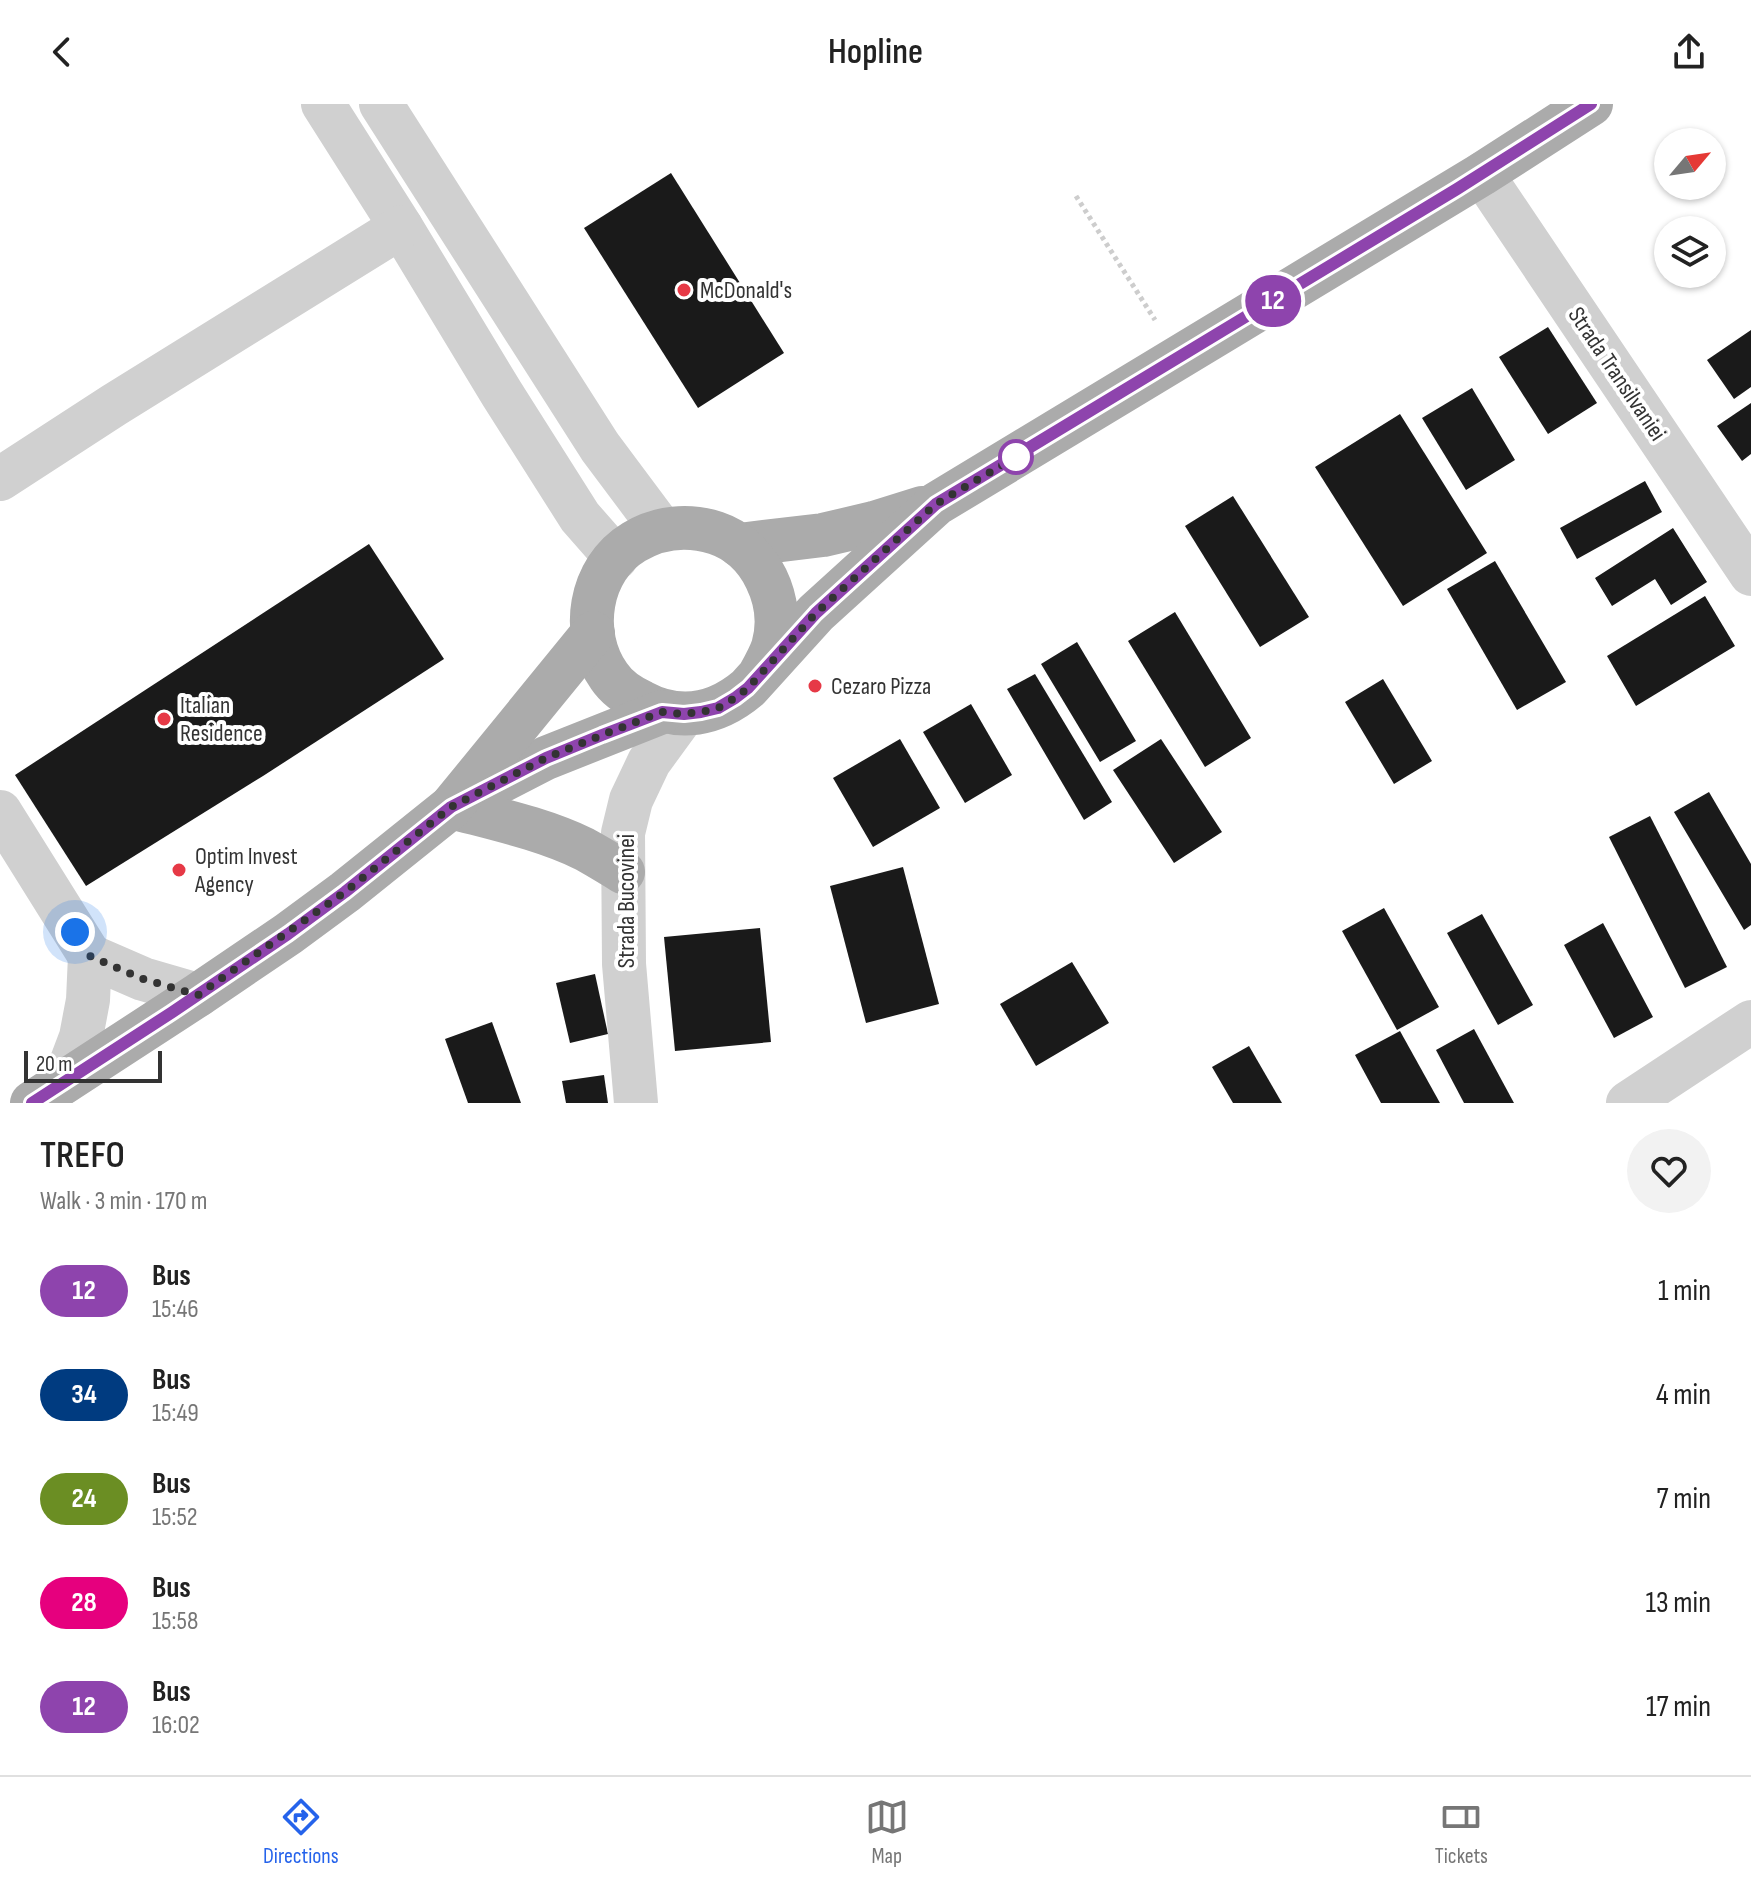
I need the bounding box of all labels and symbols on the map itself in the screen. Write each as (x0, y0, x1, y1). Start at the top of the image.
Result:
north arrow (1654, 128, 1726, 200)
line badge: 12 (1237, 275, 1309, 327)
place label: McDonald's (700, 276, 792, 305)
marker: McDonald's (675, 281, 693, 299)
street label: Strada Transilvaniei (1562, 302, 1672, 446)
unlabelled marker (999, 440, 1033, 474)
place label: Cezaro Pizza (831, 672, 931, 701)
marker: Cezaro Pizza (806, 677, 824, 695)
place label: Italian Residence (180, 691, 263, 748)
marker: Italian Residence (155, 710, 173, 728)
street label: Strada Bucovinei (612, 834, 641, 968)
place label: Optim Invest Agency (194, 842, 298, 899)
marker: Optim Invest Agency (170, 861, 188, 879)
your location (55, 912, 95, 952)
scale bar (24, 1047, 162, 1083)

